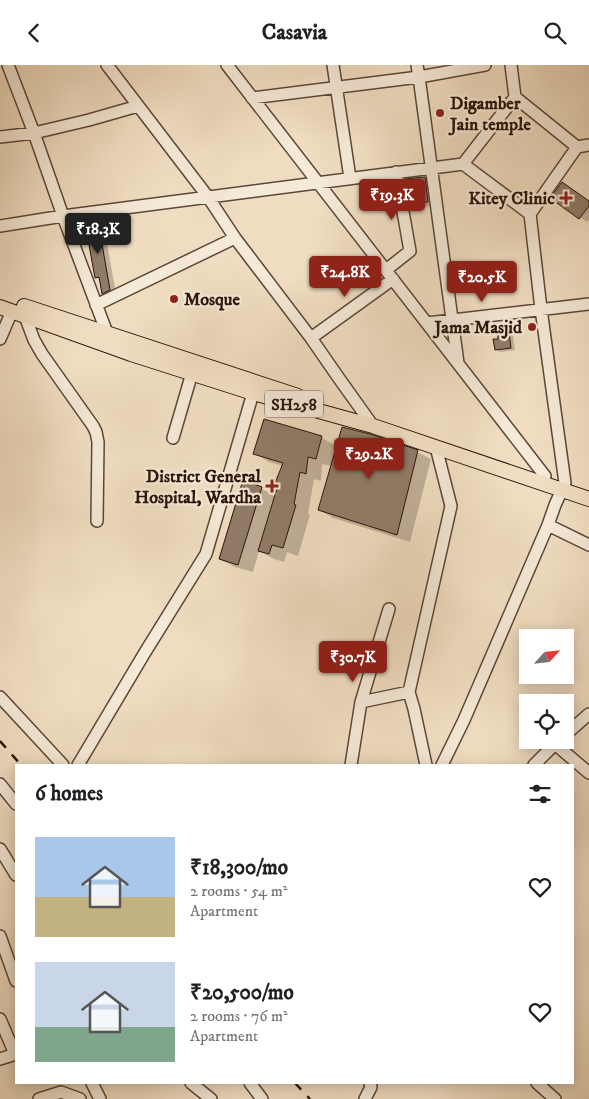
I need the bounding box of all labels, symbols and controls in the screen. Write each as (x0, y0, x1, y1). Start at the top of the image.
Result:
icon: back (20, 19, 48, 47)
text: Casavia (262, 19, 327, 46)
icon: search (541, 19, 569, 47)
place label: Digamber Jain temple (448, 93, 531, 136)
marker: Digamber Jain temple (434, 107, 446, 119)
pin: ₹19.3K (351, 179, 433, 221)
text: ₹19.3K (370, 185, 414, 205)
place label: Kitey Clinic (468, 188, 555, 210)
marker: Kitey Clinic (559, 191, 573, 205)
pin: ₹18.3K (57, 213, 139, 255)
text: ₹18.3K (76, 219, 120, 239)
pin: ₹24.8K (304, 255, 386, 298)
pin: ₹20.5K (441, 261, 523, 303)
text: ₹24.8K (320, 262, 370, 282)
text: ₹20.5K (458, 267, 506, 287)
place label: Mosque (184, 289, 241, 311)
marker: Mosque (168, 293, 180, 305)
place label: Jama Masjid (432, 317, 523, 339)
marker: Jama Masjid (526, 321, 538, 333)
road number: SH258 (265, 391, 323, 417)
pin: ₹29.2K (328, 437, 410, 480)
text: ₹29.2K (345, 444, 393, 464)
place label: District General Hospital, Wardha (134, 466, 262, 509)
marker: District General Hospital, Wardha (265, 479, 279, 493)
north arrow (519, 629, 574, 684)
map controls (519, 629, 574, 749)
pin: ₹30.7K (312, 641, 394, 683)
text: ₹30.7K (330, 647, 376, 667)
button: locate (519, 694, 574, 749)
icon: filters (526, 780, 554, 808)
text: 6 homes (35, 781, 103, 807)
text: ₹18,300/mo (190, 855, 288, 881)
icon: home (75, 857, 135, 917)
icon: heart (526, 873, 554, 901)
text: 2 rooms · 54 m² (190, 881, 287, 901)
text: Apartment (190, 901, 258, 921)
text: ₹20,500/mo (190, 980, 294, 1006)
icon: home (75, 982, 135, 1042)
icon: heart (526, 998, 554, 1026)
text: 2 rooms · 76 m² (190, 1006, 288, 1026)
text: Apartment (190, 1026, 258, 1046)

